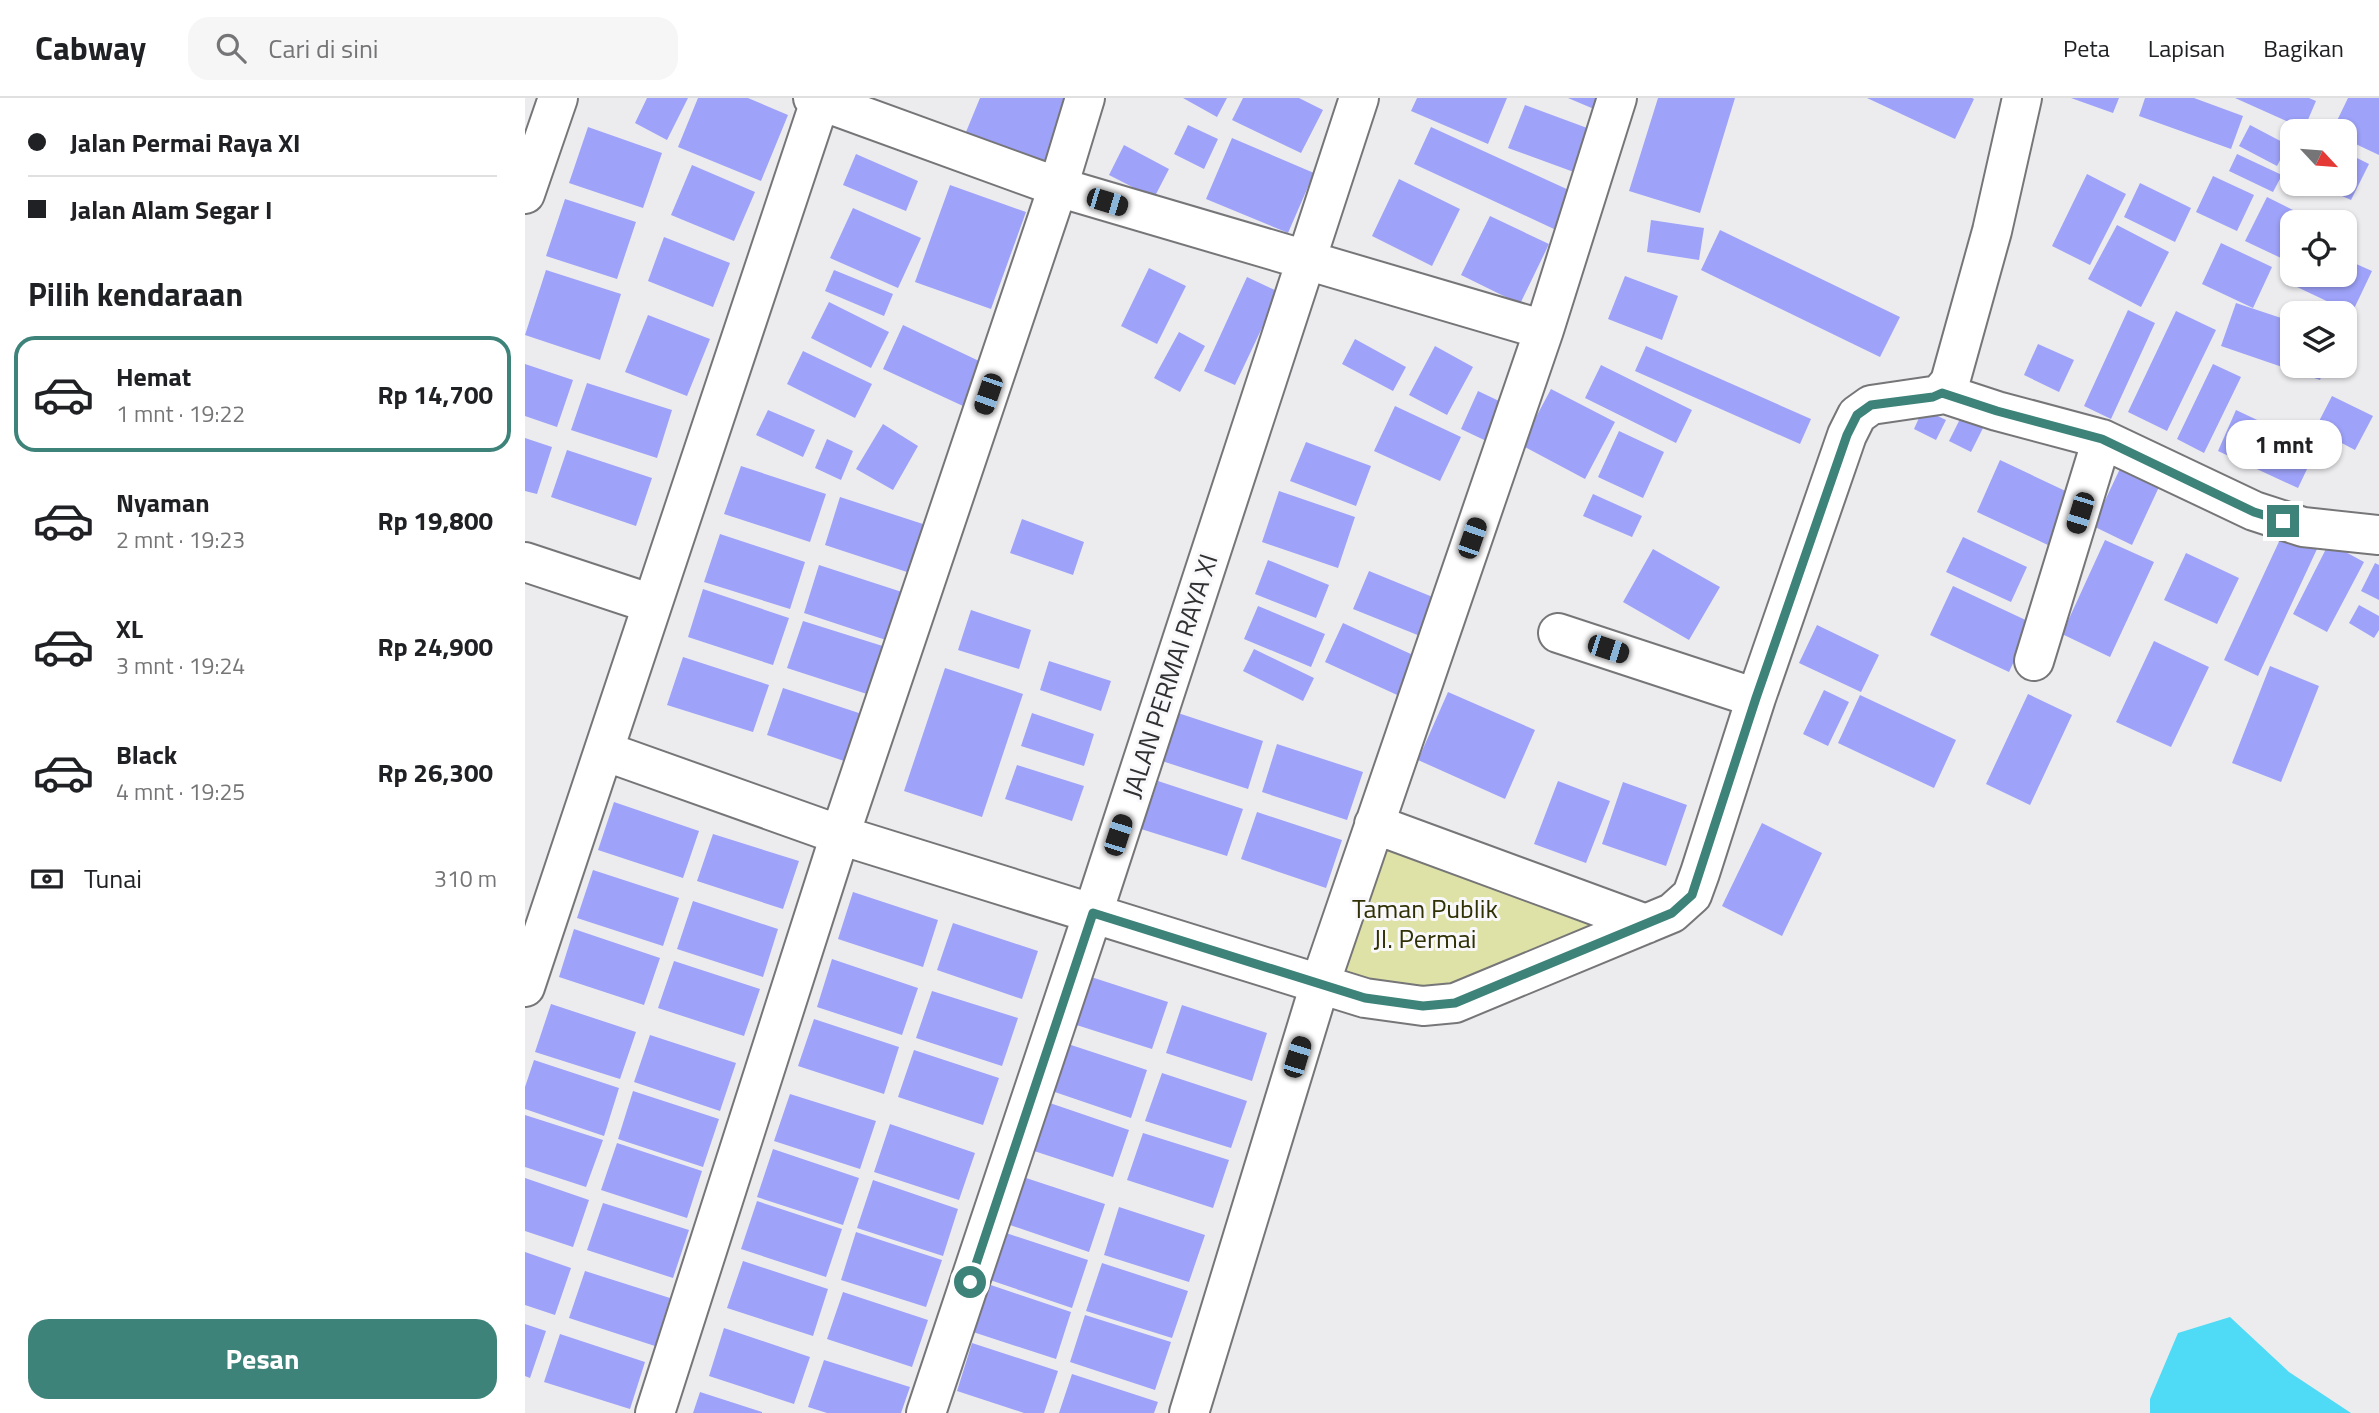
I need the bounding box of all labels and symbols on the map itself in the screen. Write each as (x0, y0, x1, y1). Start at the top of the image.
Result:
north arrow (2280, 119, 2357, 196)
car (1084, 186, 1131, 218)
car (972, 371, 1005, 417)
callout: 1 mnt (2225, 420, 2341, 468)
car (2064, 490, 2097, 536)
route end (2267, 505, 2299, 537)
car (1456, 515, 1489, 561)
street label: JALAN PERMAI RAYA XI (1112, 549, 1227, 803)
car (1585, 633, 1632, 665)
car (1102, 812, 1135, 858)
park label: Taman Publik Jl. Permai (1352, 889, 1498, 958)
car (1281, 1034, 1314, 1080)
route start (954, 1266, 986, 1298)

